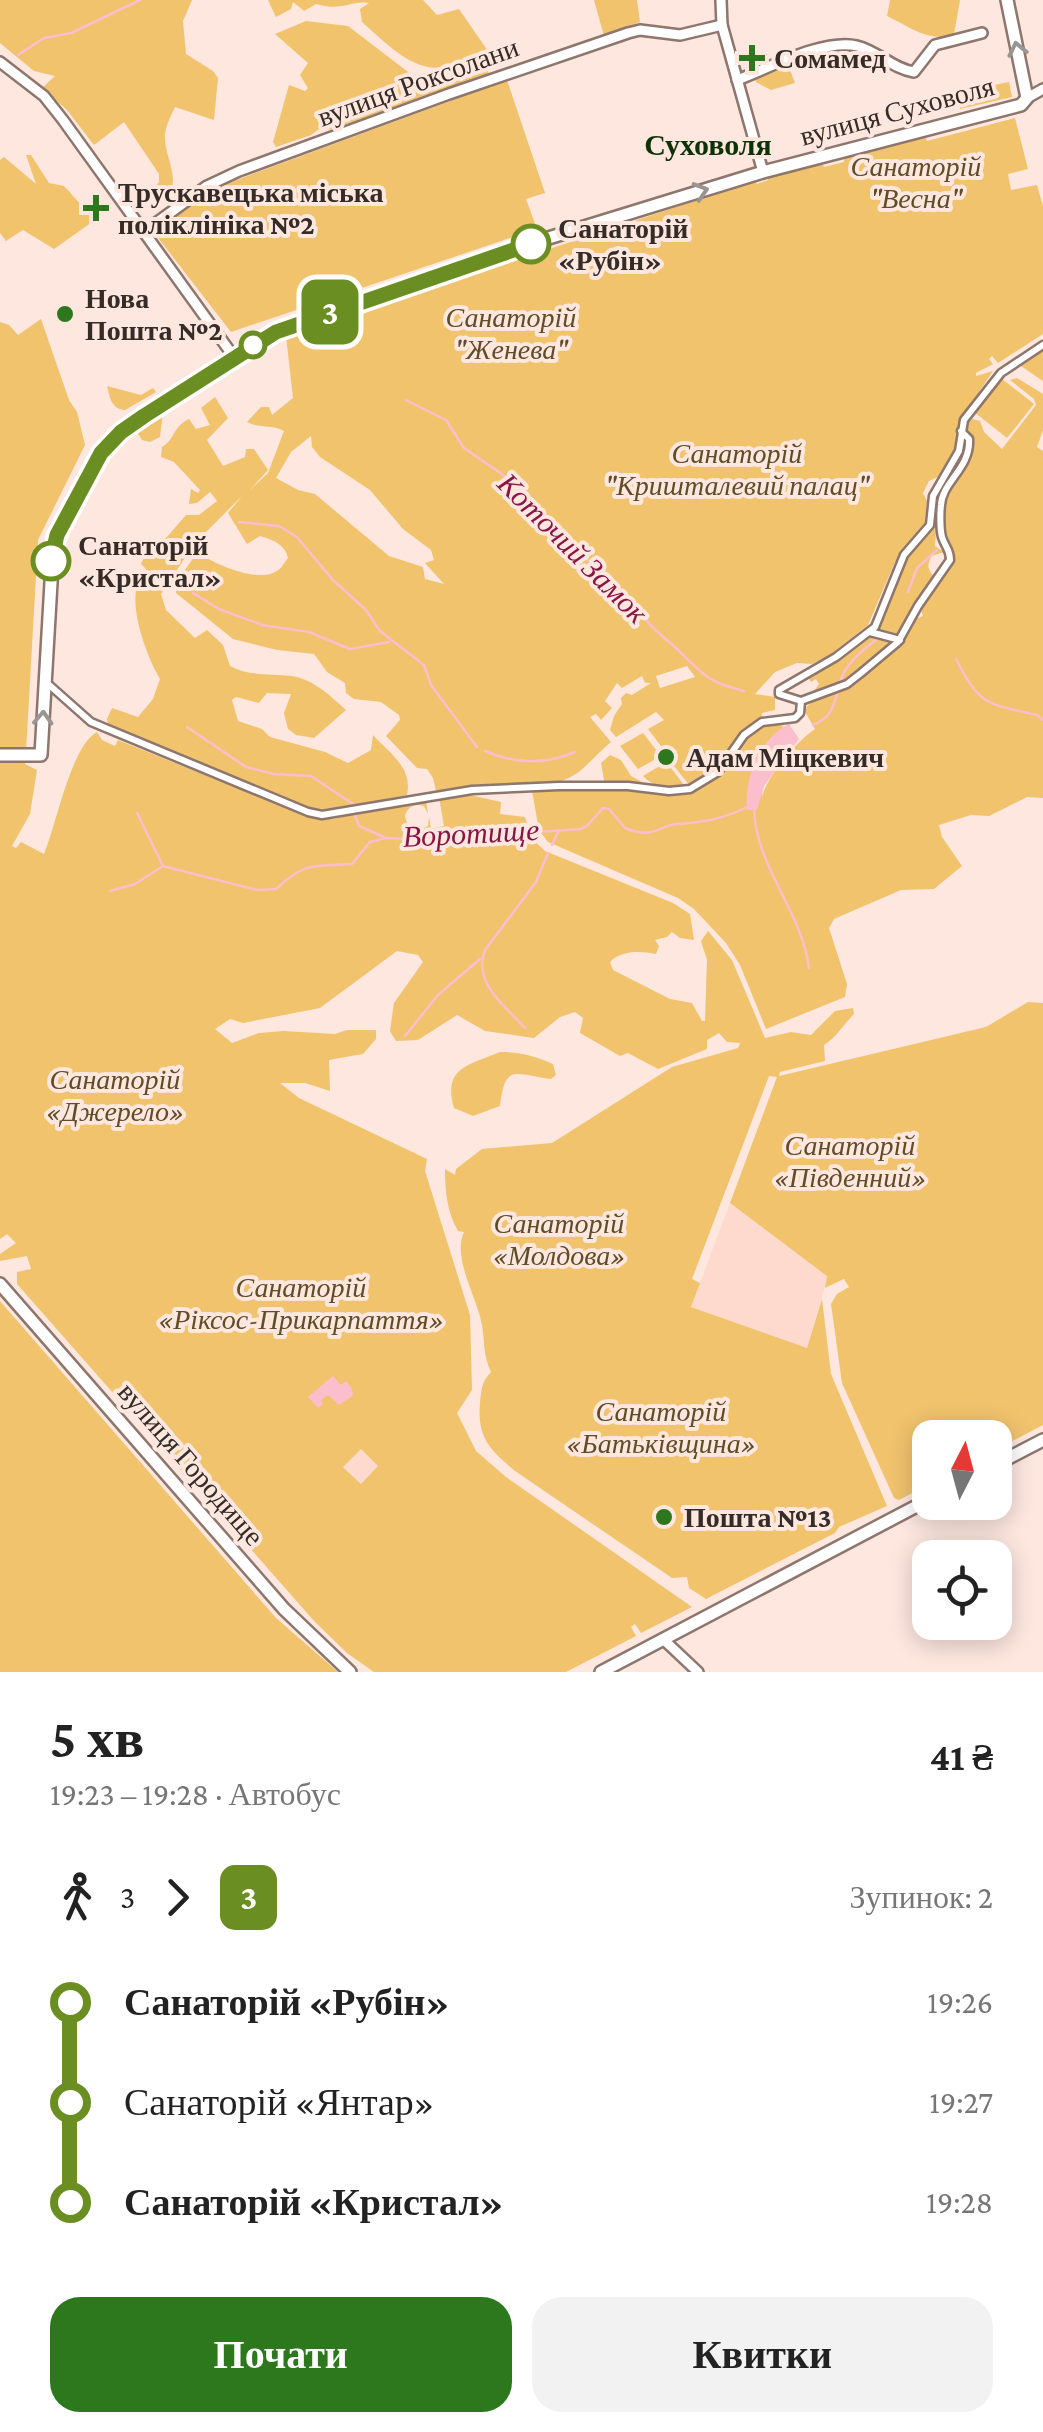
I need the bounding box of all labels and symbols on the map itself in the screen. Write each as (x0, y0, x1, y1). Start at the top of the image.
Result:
street label: вулиця Роксолани (313, 31, 523, 133)
one-way arrow (1008, 41, 1029, 58)
place label: Сомамед (774, 43, 886, 74)
marker: Сомамед (739, 45, 765, 71)
street label: вулиця Суховоля (797, 70, 997, 152)
district label: Суховоля (644, 128, 772, 161)
park label: Санаторій "Весна" (851, 151, 981, 214)
place label: Трускавецька міська поліклініка №2 (118, 177, 383, 240)
one-way arrow (691, 182, 708, 203)
marker: Трускавецька міська поліклініка №2 (83, 195, 109, 221)
place label: Санаторій «Рубін» (558, 213, 689, 276)
marker: Санаторій «Рубін» (512, 225, 550, 263)
line badge: 3 (298, 280, 362, 344)
place label: Нова Пошта №2 (85, 283, 222, 346)
park label: Санаторій "Женева" (446, 302, 576, 365)
marker: Нова Пошта №2 (54, 303, 76, 325)
unlabelled marker (240, 332, 266, 358)
park label: Санаторій "Кришталевий палац" (605, 438, 871, 501)
water label: Коточий Замок (491, 466, 655, 630)
place label: Санаторій «Кристал» (78, 530, 222, 593)
marker: Санаторій «Кристал» (32, 542, 70, 580)
one-way arrow (32, 710, 53, 726)
place label: Адам Міцкевич (686, 742, 884, 773)
marker: Адам Міцкевич (655, 746, 677, 768)
water label: Воротище (402, 813, 540, 853)
park label: Санаторій «Джерело» (46, 1064, 184, 1127)
park label: Санаторій «Південний» (774, 1130, 926, 1193)
park label: Санаторій «Молдова» (493, 1208, 625, 1271)
park label: Санаторій «Ріксос-Прикарпаття» (158, 1272, 444, 1335)
street label: вулиця Городище (112, 1376, 270, 1552)
park label: Санаторій «Батьківщина» (566, 1396, 756, 1459)
north arrow (912, 1420, 1012, 1520)
place label: Пошта №13 (684, 1502, 831, 1533)
marker: Пошта №13 (653, 1506, 675, 1528)

